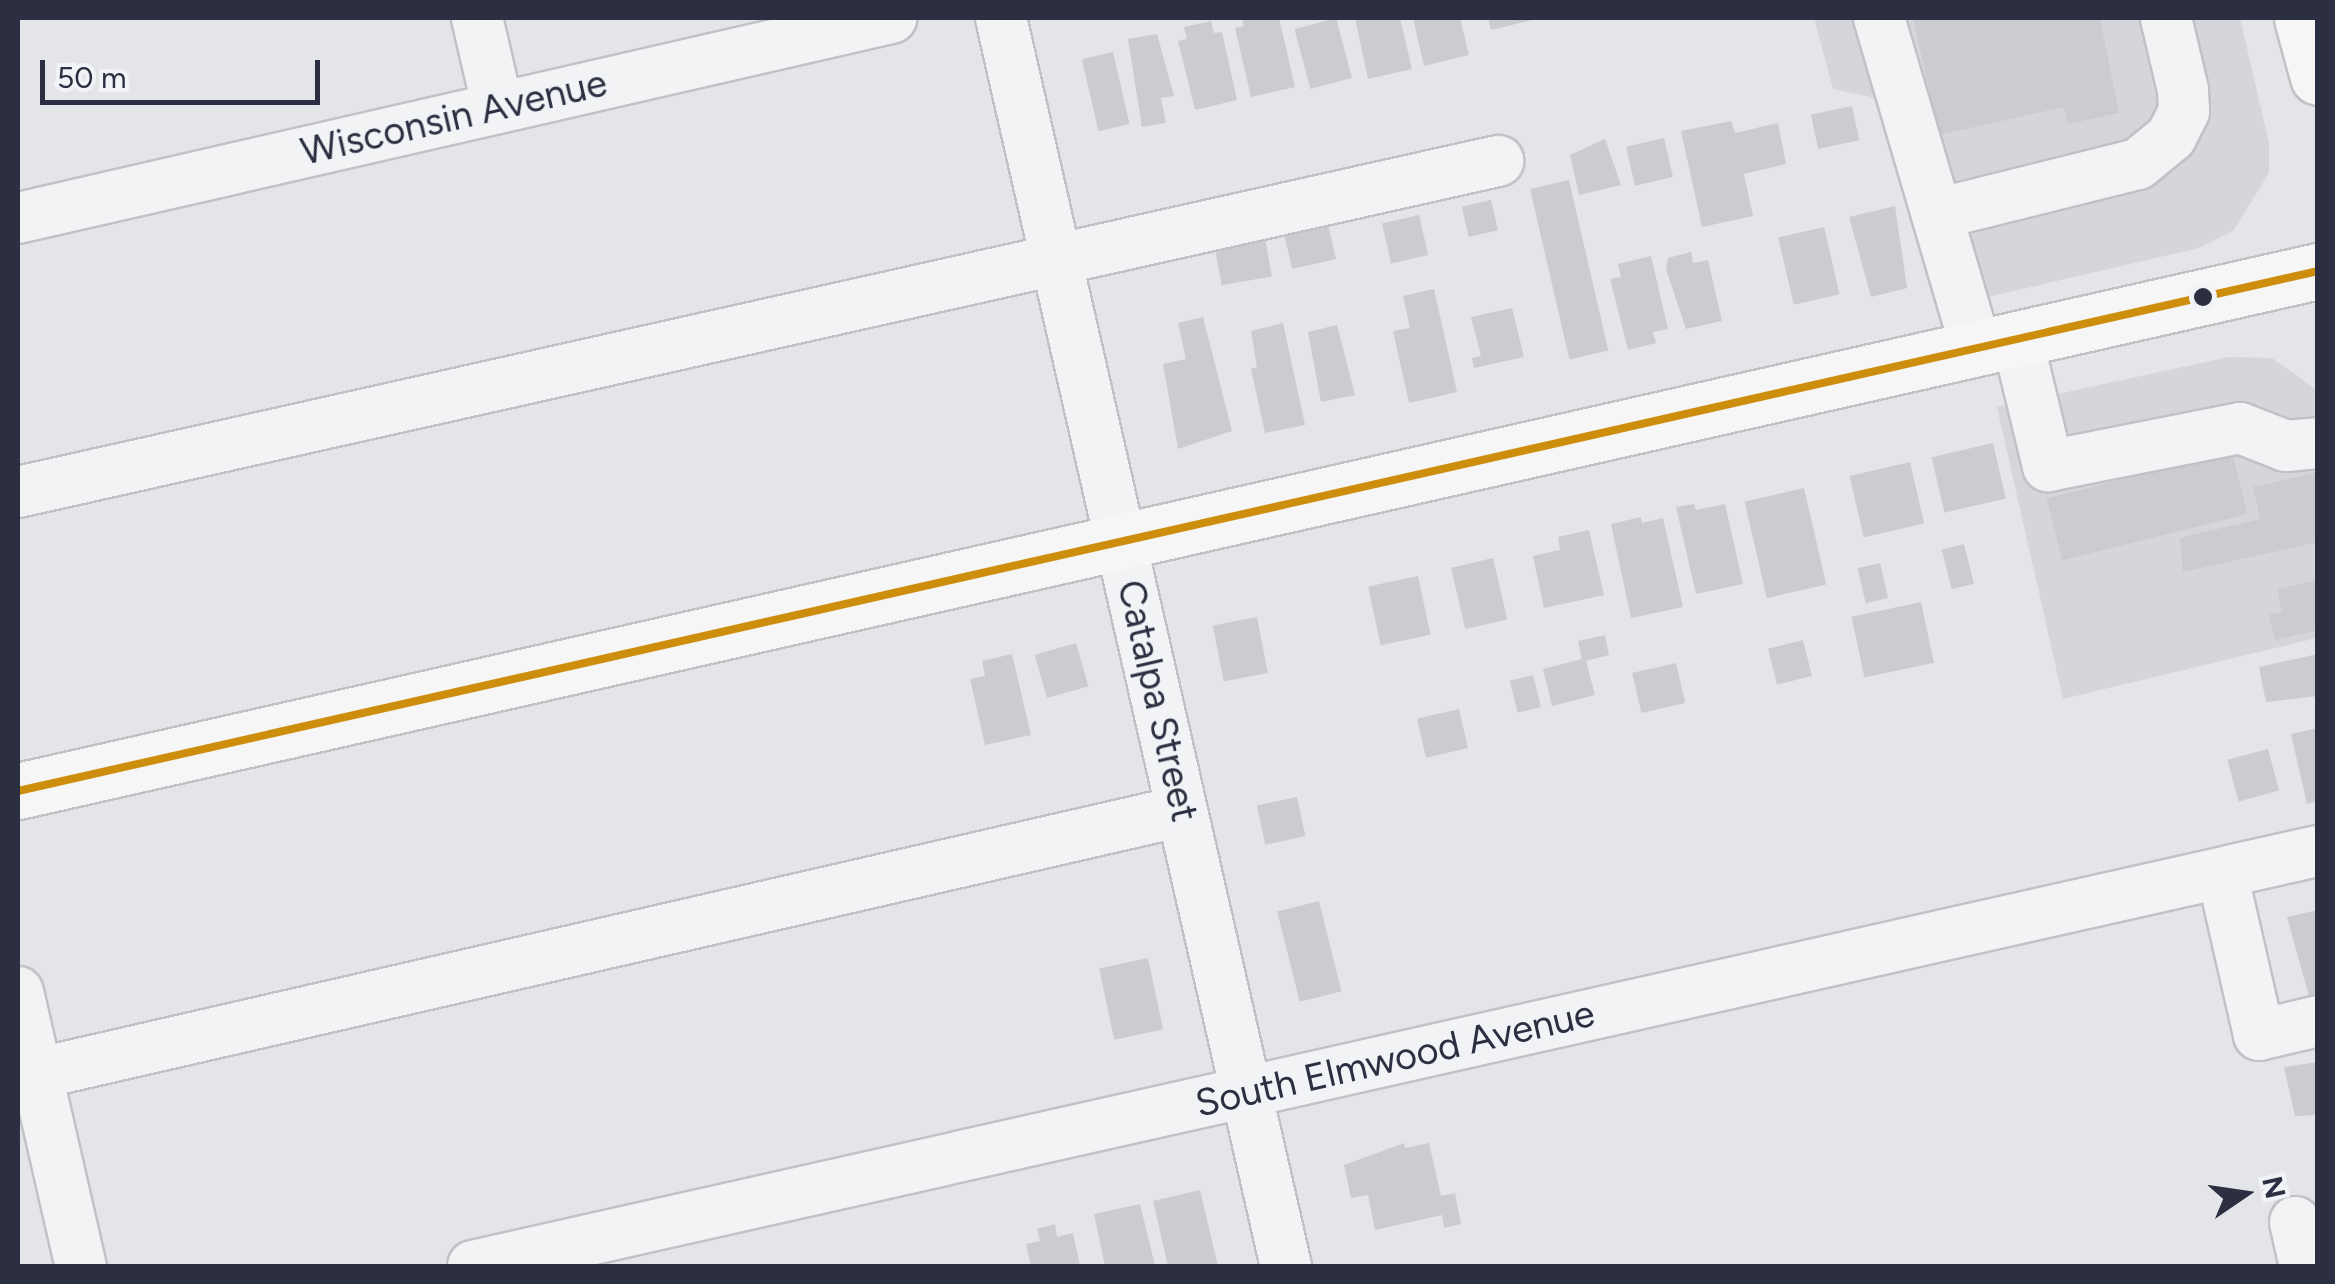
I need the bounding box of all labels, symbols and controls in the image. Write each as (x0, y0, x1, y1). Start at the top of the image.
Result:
scale bar (45, 40, 325, 102)
text: 50 m (57, 59, 126, 96)
street label: Wisconsin Avenue (297, 61, 611, 175)
unlabelled marker (2193, 287, 2213, 307)
street label: Catalpa Street (1107, 576, 1207, 826)
street label: South Elmwood Avenue (1191, 991, 1599, 1127)
north arrow (2195, 1144, 2295, 1244)
text: N (2255, 1173, 2293, 1202)

